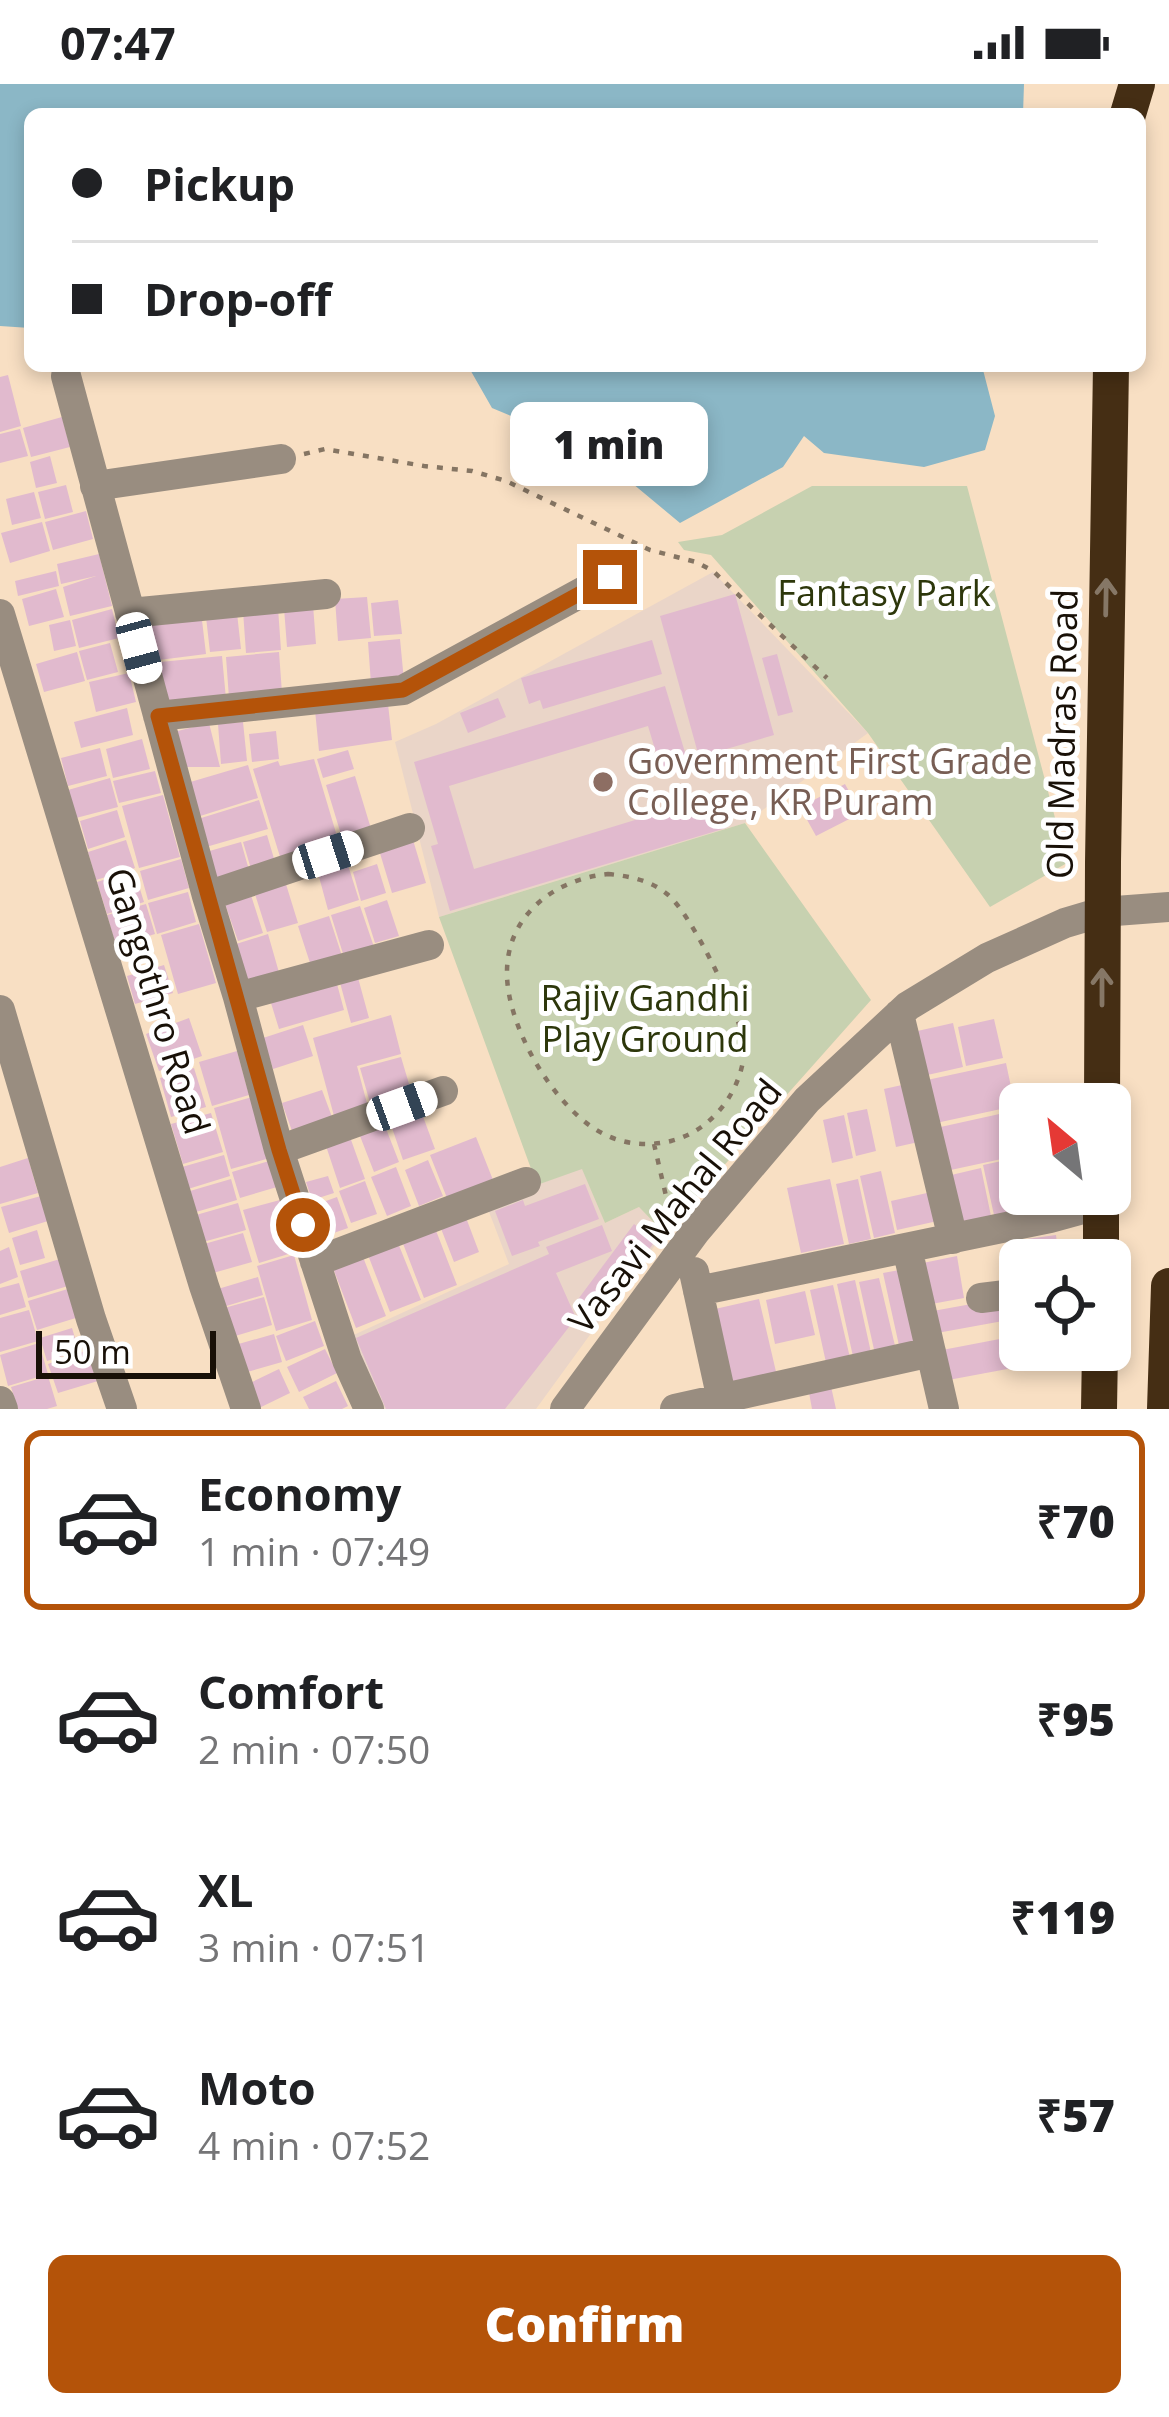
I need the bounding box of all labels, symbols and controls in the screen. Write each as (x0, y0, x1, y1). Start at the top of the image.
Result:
text: 07:47 (60, 12, 176, 73)
text: Pickup (144, 153, 295, 214)
text: Drop-off (144, 268, 331, 329)
callout: 1 min (511, 403, 709, 487)
text: 1 min (554, 417, 664, 470)
route end (583, 550, 637, 604)
park label: Fantasy Park (777, 568, 991, 617)
one-way arrow (1095, 578, 1118, 617)
street label: Old Madras Road (1034, 589, 1089, 879)
car (112, 609, 166, 687)
place label: Government First Grade College, KR Puram (627, 736, 1032, 826)
marker: Government First Grade College, KR Puram (590, 769, 616, 795)
car (288, 827, 368, 883)
street label: Gangothro Road (95, 862, 222, 1140)
one-way arrow (1091, 968, 1113, 1007)
park label: Rajiv Gandhi Play Ground (540, 973, 750, 1063)
street label: Vasavi Mahal Road (557, 1068, 792, 1343)
car (362, 1077, 442, 1135)
north arrow (999, 1083, 1131, 1215)
map controls (999, 1083, 1131, 1371)
route start (276, 1198, 330, 1252)
button: locate (999, 1239, 1131, 1371)
scale bar (36, 1325, 216, 1378)
text: 50 m (54, 1329, 131, 1374)
text: Economy (198, 1463, 401, 1524)
icon: car (54, 1466, 162, 1574)
text: ₹70 (1037, 1490, 1115, 1551)
text: 1 min · 07:49 (198, 1524, 430, 1577)
text: Comfort (198, 1661, 384, 1722)
icon: car (54, 1664, 162, 1772)
text: ₹95 (1037, 1688, 1115, 1749)
text: 2 min · 07:50 (198, 1722, 430, 1775)
text: XL (198, 1859, 253, 1920)
icon: car (54, 1862, 162, 1970)
text: ₹119 (1010, 1886, 1115, 1947)
text: 3 min · 07:51 (198, 1920, 430, 1973)
text: Moto (198, 2057, 316, 2118)
icon: car (54, 2060, 162, 2168)
text: ₹57 (1037, 2084, 1115, 2145)
text: 4 min · 07:52 (198, 2118, 430, 2171)
button: Confirm (48, 2255, 1121, 2393)

